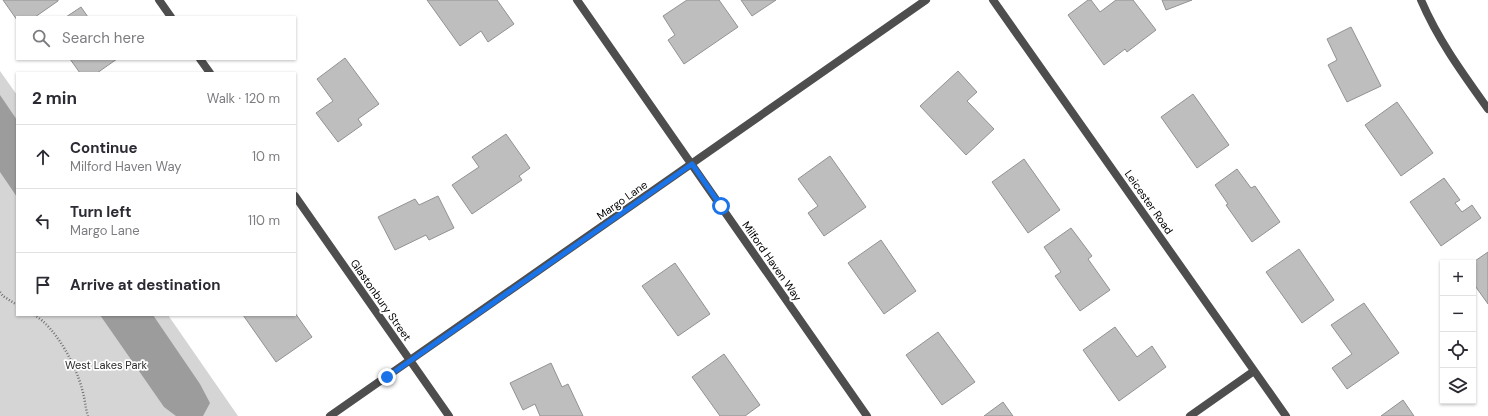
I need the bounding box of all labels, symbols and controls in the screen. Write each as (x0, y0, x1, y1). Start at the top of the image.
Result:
search box (16, 16, 296, 60)
icon: search (30, 27, 52, 49)
text: Search here (62, 28, 145, 48)
text: 2 min (32, 87, 77, 109)
text: Walk · 120 m (207, 90, 280, 107)
text: Continue (70, 138, 138, 158)
icon: ahead (32, 146, 54, 168)
text: 10 m (252, 148, 280, 165)
text: Milford Haven Way (70, 158, 182, 175)
street label: Leicester Road (1122, 167, 1176, 237)
street label: Margo Lane (594, 177, 650, 223)
route start (712, 197, 730, 215)
text: Turn left (70, 202, 131, 222)
icon: left (32, 210, 54, 232)
text: 110 m (248, 212, 280, 229)
street label: Milford Haven Way (739, 218, 805, 304)
text: Margo Lane (70, 222, 140, 239)
street label: Glastonbury Street (348, 256, 414, 344)
map controls (1440, 260, 1476, 404)
button: + (1440, 260, 1476, 296)
icon: arrive (32, 274, 54, 296)
text: Arrive at destination (70, 275, 221, 295)
button: − (1440, 296, 1476, 332)
button: locate (1440, 332, 1476, 368)
park label: West Lakes Park (65, 358, 148, 372)
route end (378, 368, 396, 386)
button: layers (1440, 368, 1476, 404)

